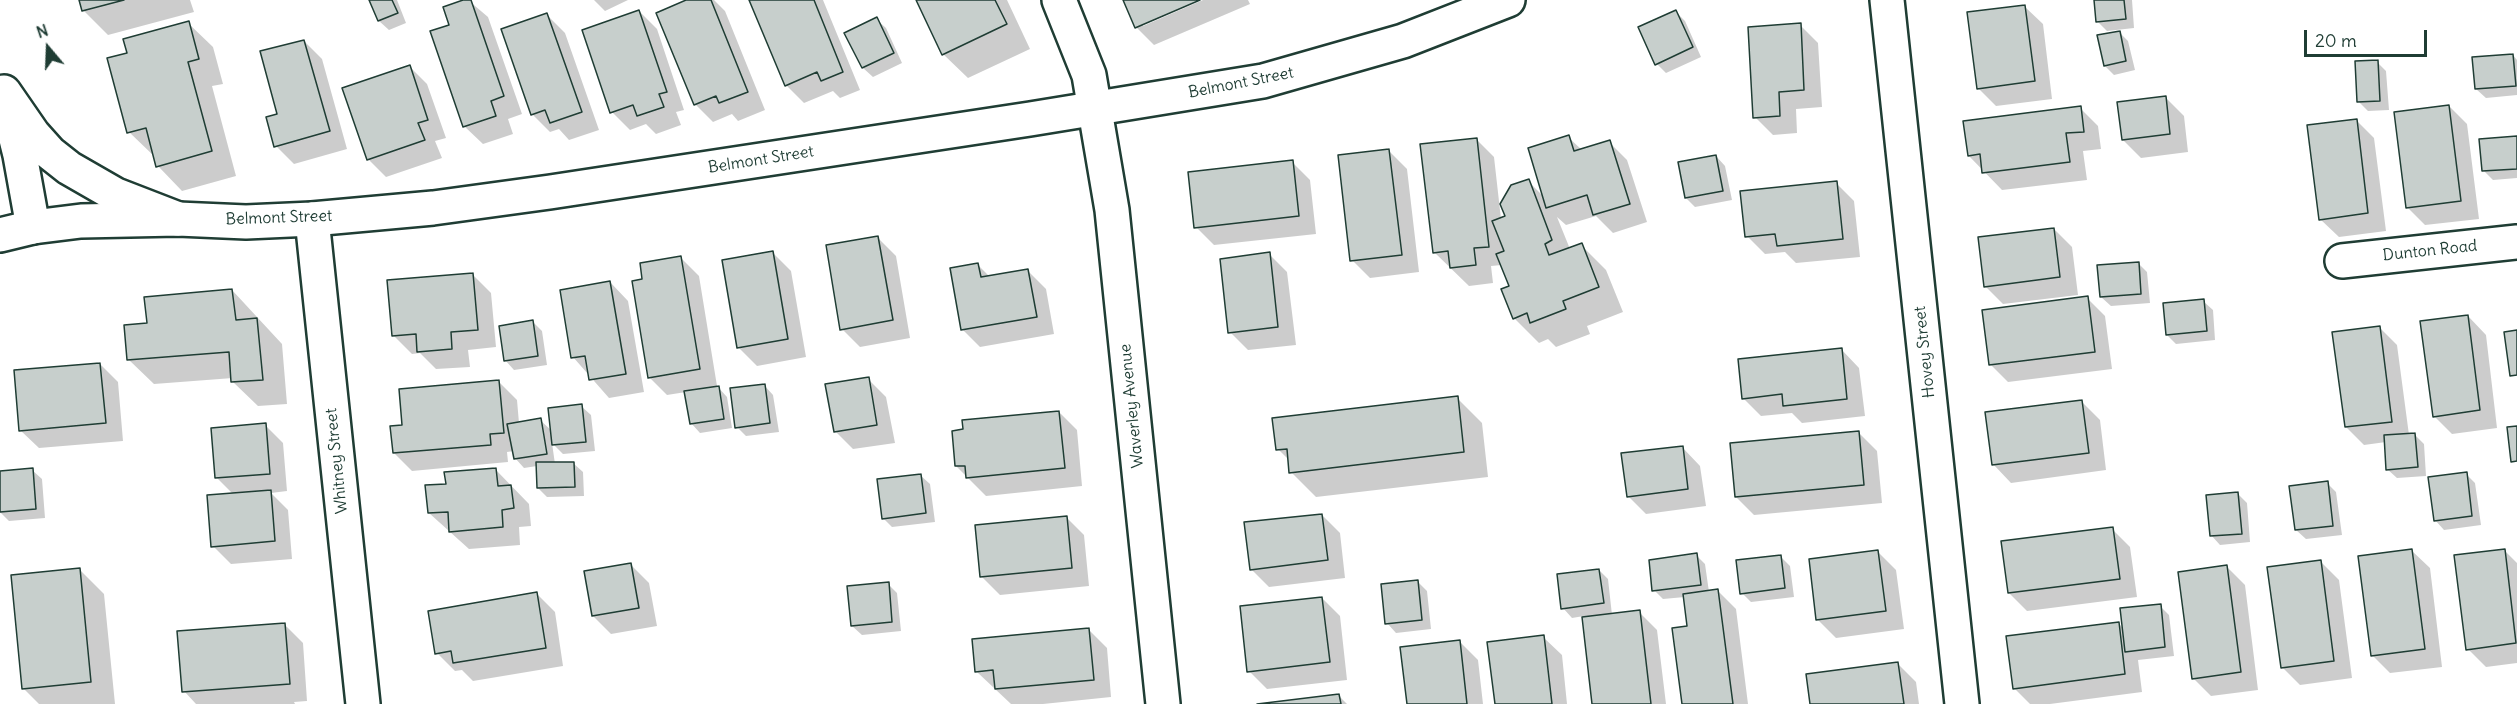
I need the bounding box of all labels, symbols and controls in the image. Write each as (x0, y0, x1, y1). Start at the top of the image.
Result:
north arrow (18, 18, 78, 78)
scale bar (2307, 18, 2430, 56)
text: N (34, 20, 51, 42)
text: 20 m (2315, 29, 2357, 52)
street label: Belmont Street (1187, 63, 1295, 103)
street label: Belmont Street (707, 142, 815, 178)
street label: Belmont Street (225, 207, 333, 229)
street label: Dunton Road (2382, 236, 2478, 266)
street label: Hovey Street (1911, 305, 1939, 399)
street label: Waverley Avenue (1116, 343, 1148, 469)
street label: Whitney Street (322, 407, 352, 515)

